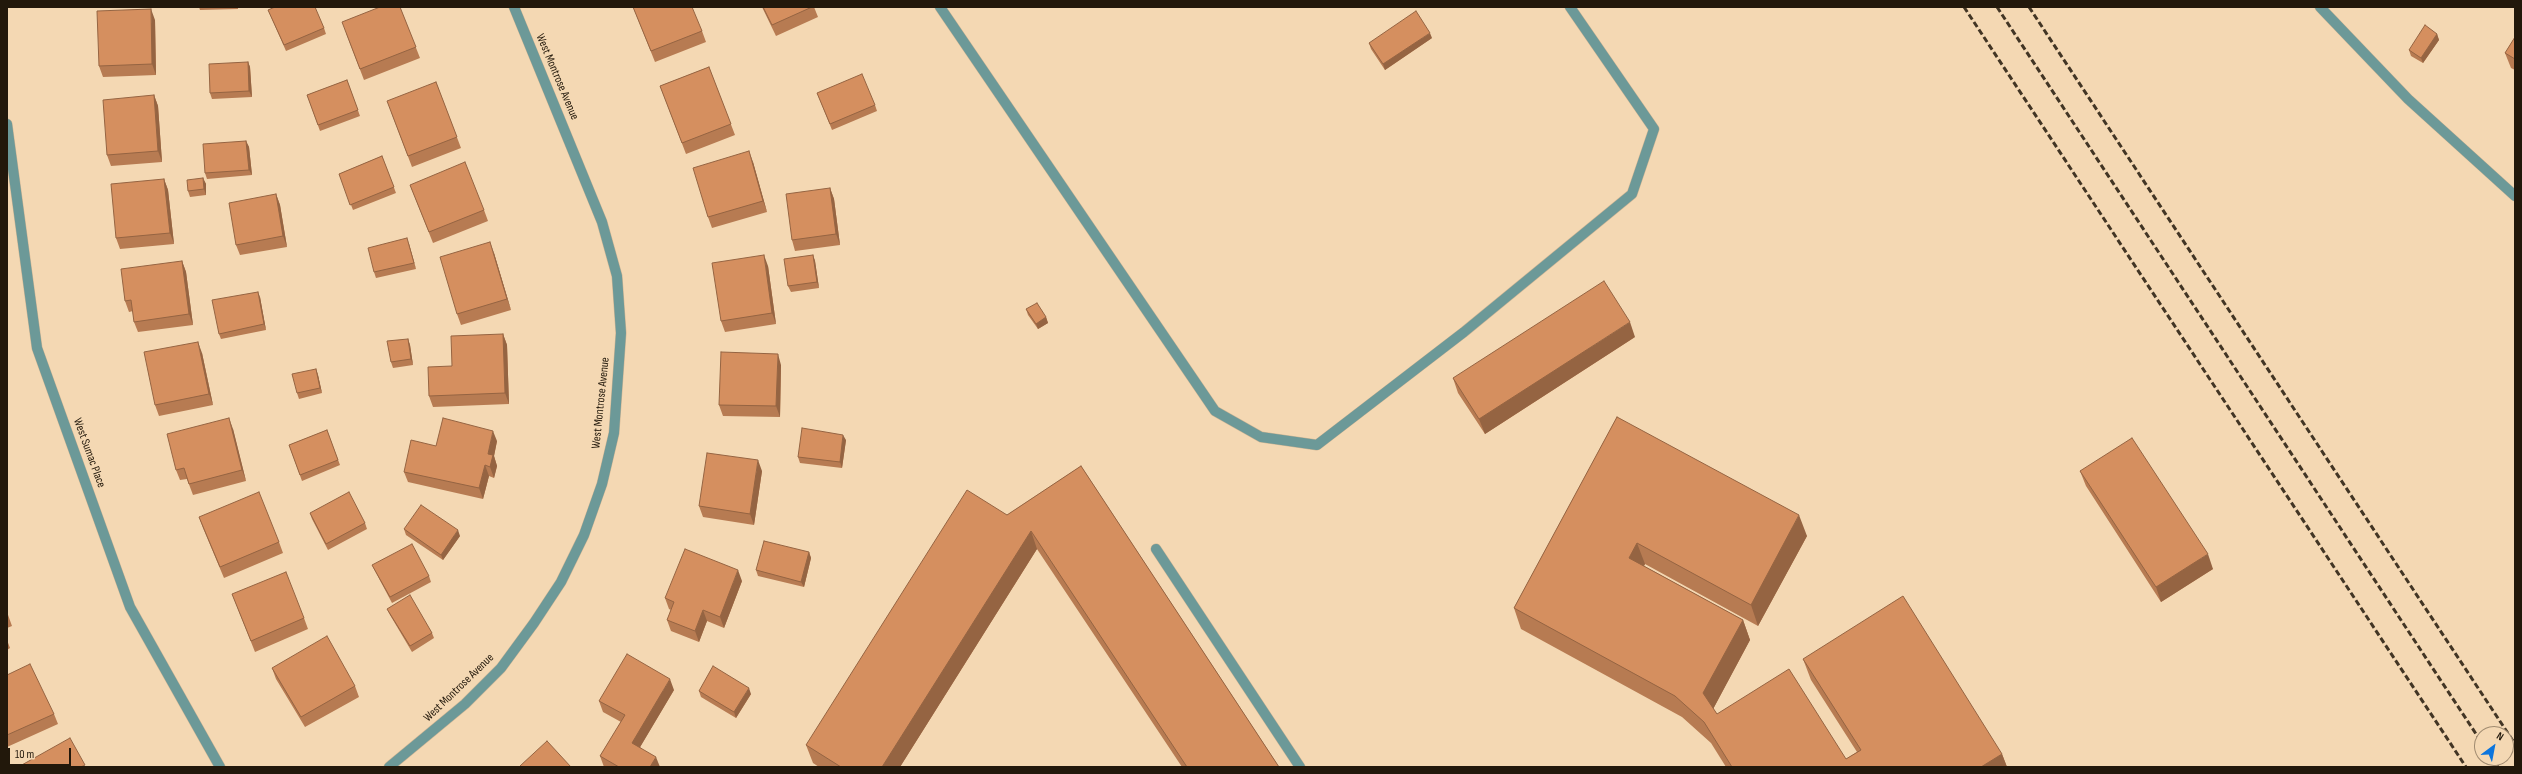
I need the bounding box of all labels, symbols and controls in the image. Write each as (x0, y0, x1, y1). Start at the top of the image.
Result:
street label: West Montrose Avenue (532, 32, 582, 122)
street label: West Montrose Avenue (589, 357, 613, 449)
street label: West Sumac Place (70, 416, 108, 490)
street label: West Montrose Avenue (421, 651, 497, 725)
north arrow (2474, 726, 2514, 766)
text: N (2494, 729, 2506, 743)
scale bar (10, 740, 73, 766)
text: 10 m (15, 747, 34, 762)

